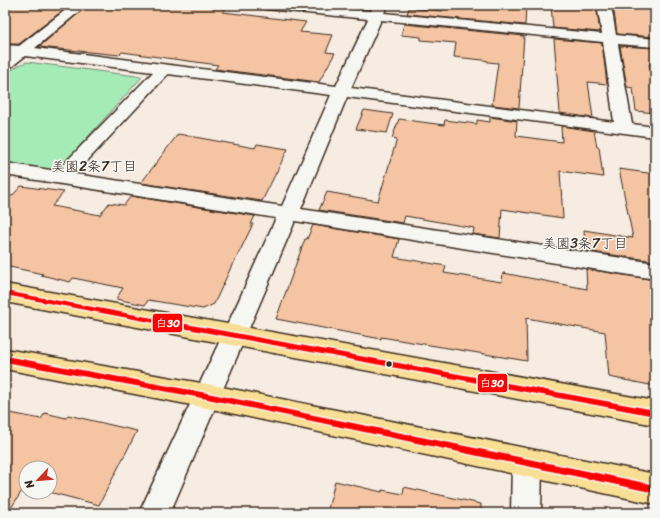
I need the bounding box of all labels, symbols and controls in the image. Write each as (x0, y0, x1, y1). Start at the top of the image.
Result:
district label: 美園2条7丁目 (51, 154, 137, 179)
district label: 美園3条7丁目 (542, 231, 628, 256)
line badge: 白30 (152, 313, 183, 333)
text: 白30 (156, 314, 180, 333)
unlabelled marker (384, 359, 394, 369)
line badge: 白30 (477, 373, 508, 393)
text: 白30 (480, 374, 504, 393)
north arrow (18, 460, 58, 500)
text: N (19, 476, 40, 493)

